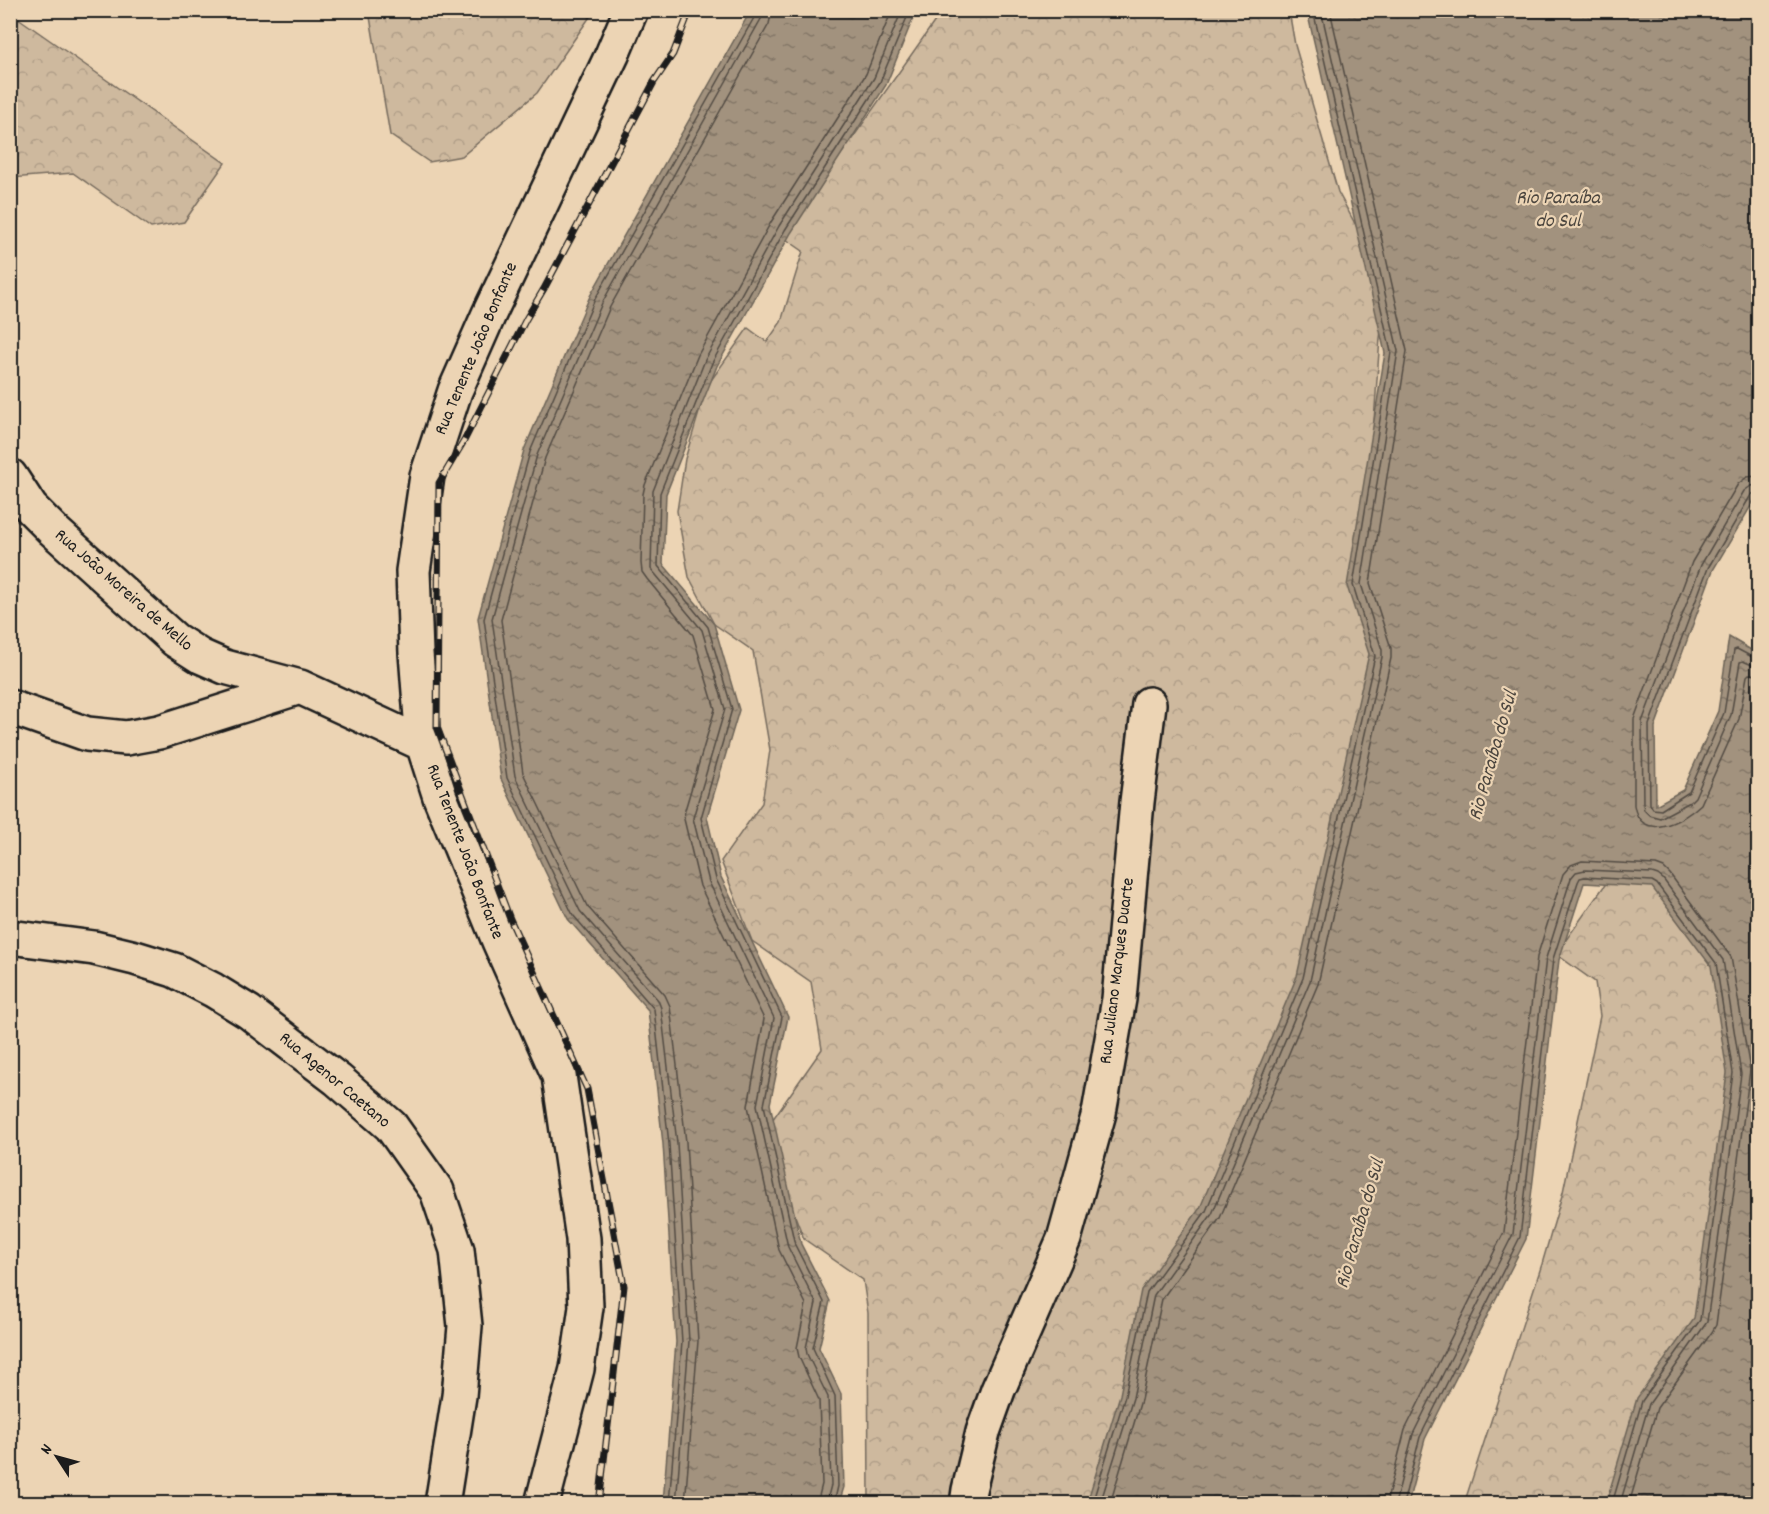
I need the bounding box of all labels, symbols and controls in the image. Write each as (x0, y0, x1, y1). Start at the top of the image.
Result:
water label: Rio Paraíba do Sul (1516, 185, 1602, 236)
street label: Rua Tenente João Bonfante (429, 259, 525, 439)
street label: Rua João Moreira de Mello (48, 524, 198, 658)
water label: Rio Paraíba do Sul (1462, 686, 1526, 824)
street label: Rua Tenente João Bonfante (419, 761, 509, 943)
street label: Rua Juliano Marques Duarte (1094, 876, 1142, 1066)
street label: Rua Agenor Caetano (273, 1027, 395, 1135)
water label: Rio Paraíba do Sul (1329, 1154, 1393, 1292)
north arrow (27, 1427, 87, 1487)
text: N (35, 1440, 59, 1460)

